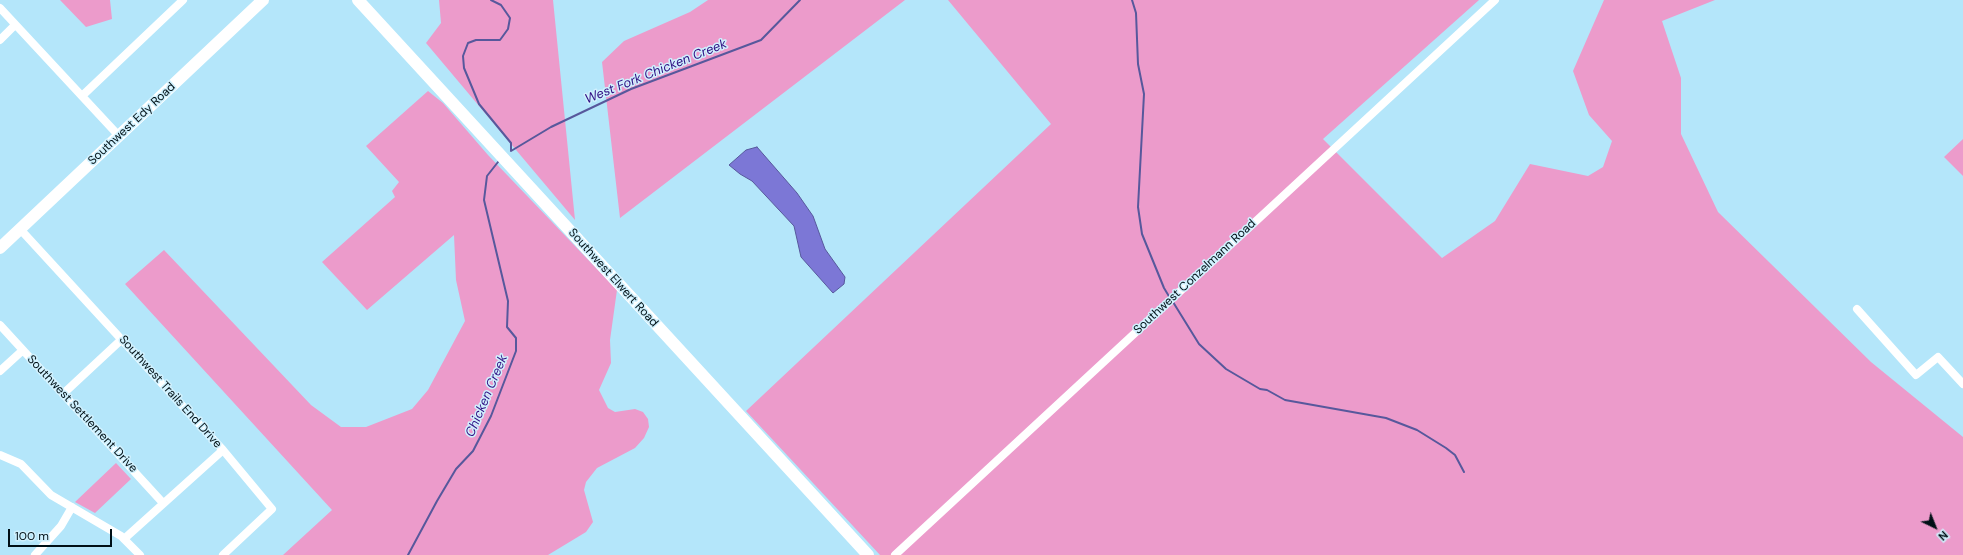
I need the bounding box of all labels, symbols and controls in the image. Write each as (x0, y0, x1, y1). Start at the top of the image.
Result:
water label: West Fork Chicken Creek (583, 36, 729, 108)
street label: Southwest Edy Road (85, 80, 179, 168)
street label: Southwest Conzelmann Road (1131, 217, 1259, 337)
street label: Southwest Elwert Road (565, 226, 661, 330)
street label: Southwest Trails End Drive (116, 333, 224, 451)
street label: Southwest Settlement Drive (24, 352, 140, 476)
water label: Chicken Creek (463, 353, 511, 439)
north arrow (1915, 507, 1955, 547)
scale bar (10, 521, 114, 547)
text: 100 m (15, 528, 49, 544)
text: N (1935, 528, 1951, 544)

